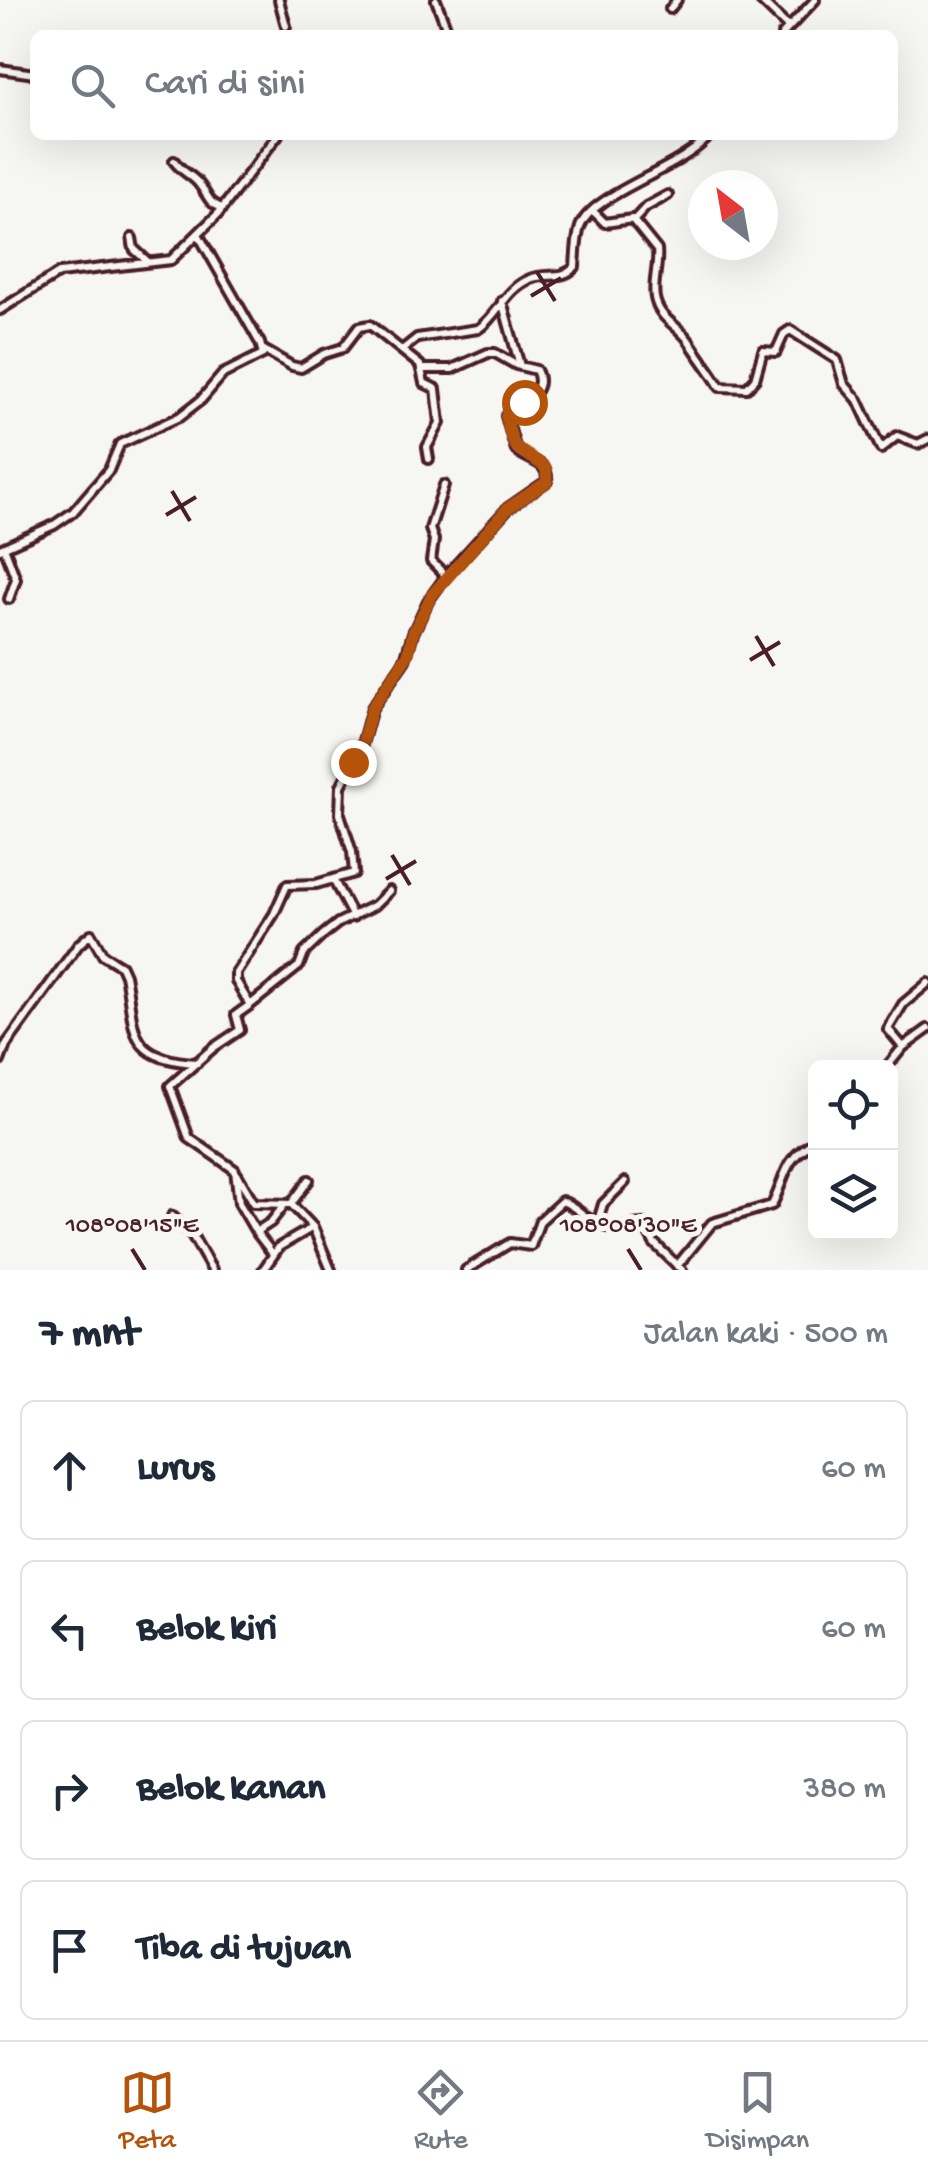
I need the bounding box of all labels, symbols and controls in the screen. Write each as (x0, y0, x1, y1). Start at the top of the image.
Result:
search box (30, 30, 898, 140)
icon: search (65, 58, 120, 113)
text: Cari di sini (145, 63, 305, 107)
north arrow (688, 170, 778, 260)
route start (502, 380, 548, 426)
route end (331, 740, 377, 786)
map controls (808, 1060, 898, 1240)
button: locate (808, 1060, 898, 1150)
button: layers (808, 1150, 898, 1240)
text: 108°08'15"E (65, 1213, 200, 1242)
text: 108°08'30"E (559, 1213, 698, 1242)
text: 7 mnt (40, 1311, 139, 1360)
text: Jalan kaki · 500 m (644, 1316, 888, 1354)
icon: ahead (42, 1443, 97, 1498)
text: Lurus (137, 1448, 214, 1492)
text: 60 m (821, 1451, 886, 1489)
icon: left (42, 1603, 97, 1658)
text: Belok kiri (137, 1608, 277, 1652)
text: 60 m (821, 1611, 886, 1649)
icon: right (42, 1763, 97, 1818)
text: Belok kanan (137, 1768, 325, 1812)
text: 380 m (803, 1771, 886, 1809)
icon: arrive (42, 1923, 97, 1978)
text: Tiba di tujuan (137, 1928, 351, 1972)
tab: Peta (119, 2065, 176, 2158)
tab: Rute (413, 2065, 468, 2158)
tab: Disimpan (706, 2065, 809, 2158)

